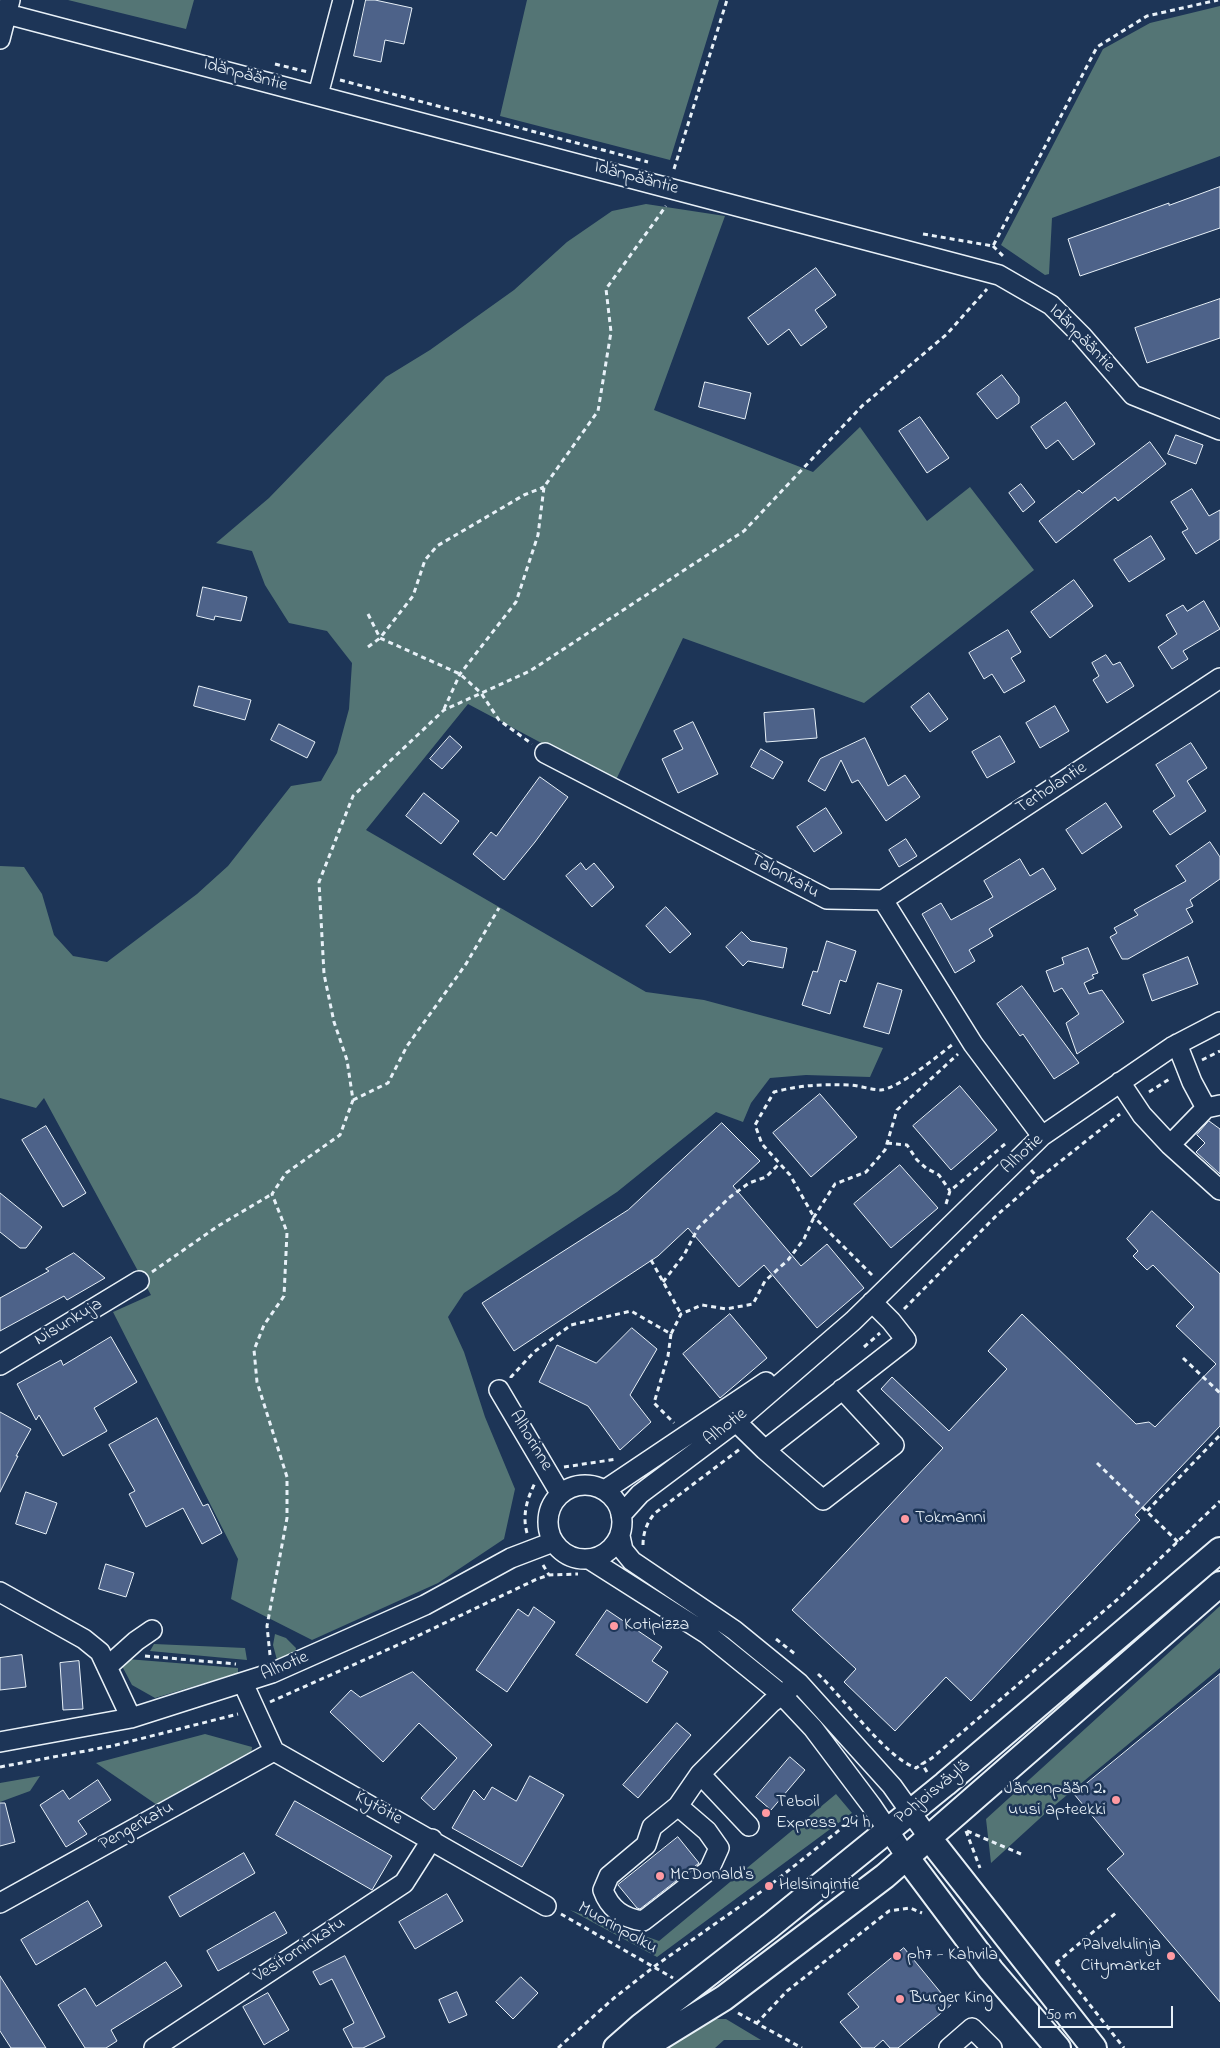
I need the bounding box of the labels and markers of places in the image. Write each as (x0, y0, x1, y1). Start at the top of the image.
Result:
place label: Tokmanni (915, 1508, 986, 1530)
marker: Tokmanni (899, 1513, 911, 1525)
place label: Kotipizza (624, 1615, 689, 1637)
marker: Kotipizza (608, 1620, 620, 1632)
place label: Järvenpään 2. uusi apteekki (1004, 1779, 1106, 1822)
place label: Teboil Express 24 h (776, 1792, 871, 1835)
marker: Järvenpään 2. uusi apteekki (1110, 1794, 1122, 1806)
marker: Teboil Express 24 h (760, 1807, 772, 1819)
place label: McDonald's (670, 1865, 754, 1887)
marker: McDonald's (654, 1870, 666, 1882)
place label: Helsingintie (779, 1875, 859, 1897)
marker: Helsingintie (763, 1880, 775, 1892)
place label: Palvelulinja Citymarket (1081, 1935, 1161, 1978)
place label: ph7 - Kahvila (907, 1945, 998, 1967)
marker: ph7 - Kahvila (891, 1950, 903, 1962)
marker: Palvelulinja Citymarket (1165, 1950, 1177, 1962)
place label: Burger King (910, 1988, 993, 2010)
marker: Burger King (894, 1993, 906, 2005)

